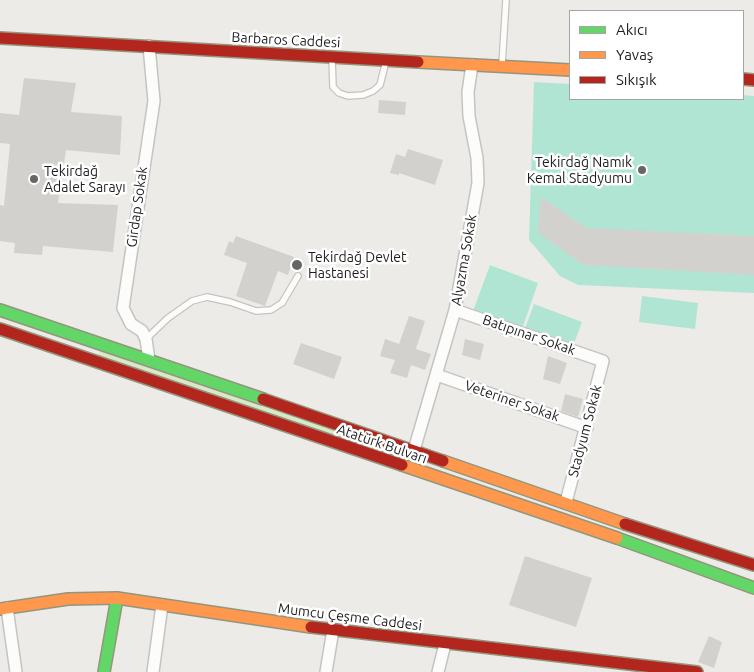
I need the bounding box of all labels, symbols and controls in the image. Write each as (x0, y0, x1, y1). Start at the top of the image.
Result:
legend (569, 10, 744, 100)
text: Akıcı (616, 21, 648, 38)
street label: Barbaros Caddesi (231, 29, 341, 51)
text: Yavaş (616, 46, 653, 63)
text: Sıkışık (616, 71, 656, 88)
place label: Tekirdağ Namık Kemal Stadyumu (527, 154, 632, 186)
place label: Tekirdağ Adalet Sarayı (44, 163, 126, 196)
marker: Tekirdağ Namık Kemal Stadyumu (636, 164, 648, 176)
street label: Girdap Sokak (123, 165, 151, 249)
marker: Tekirdağ Adalet Sarayı (28, 173, 40, 185)
street label: Alyazma Sokak (448, 213, 480, 307)
place label: Tekirdağ Devlet Hastanesi (308, 249, 407, 282)
marker: Tekirdağ Devlet Hastanesi (290, 258, 304, 272)
street label: Batıpınar Sokak (480, 311, 578, 359)
street label: Veteriner Sokak (462, 377, 562, 425)
street label: Stadyum Sokak (565, 383, 605, 479)
street label: Atatürk Bulvarı (335, 421, 429, 467)
street label: Mumcu Çeşme Caddesi (277, 600, 423, 634)

